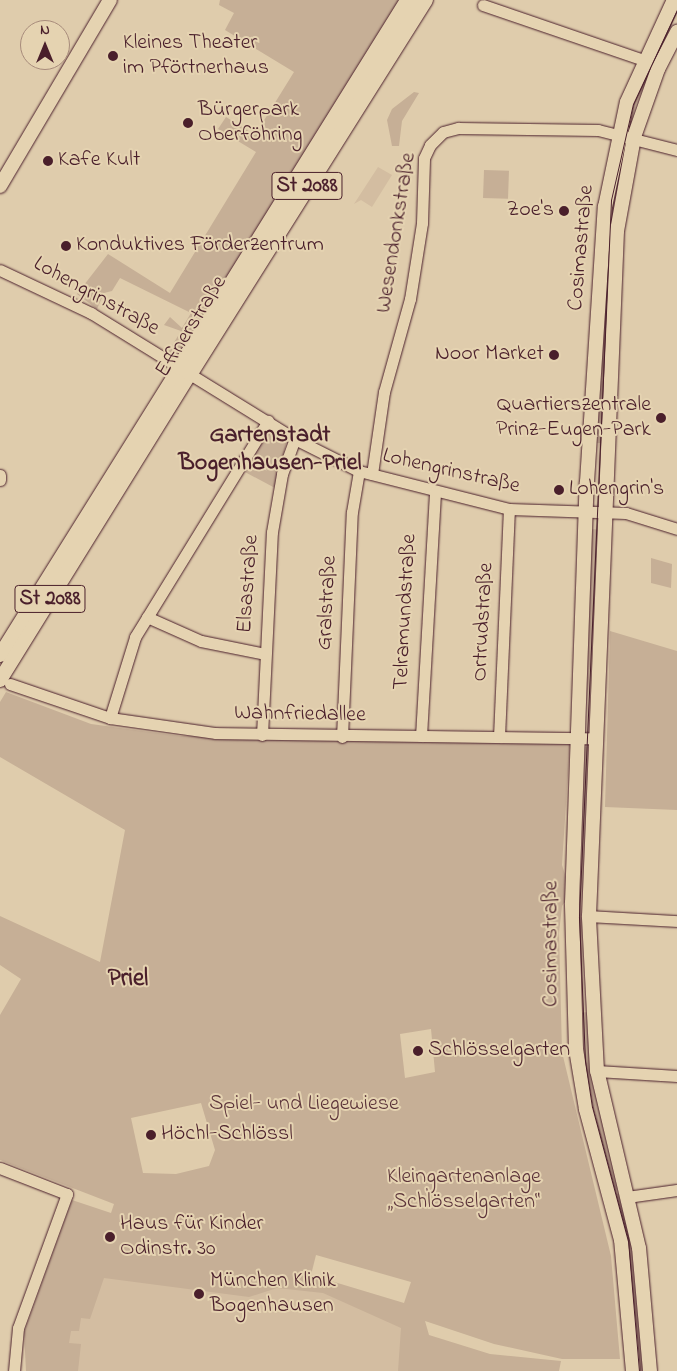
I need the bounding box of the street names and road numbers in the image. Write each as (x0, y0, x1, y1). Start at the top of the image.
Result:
street label: Wesendonkstraße (371, 151, 423, 315)
road number: St 2088 (271, 168, 343, 205)
street label: Cosimastraße (563, 184, 601, 312)
street label: Lohengrinstraße (28, 251, 164, 343)
street label: Effnerstraße (150, 271, 234, 383)
street label: Lohengrinstraße (380, 443, 522, 501)
street label: Telramundstraße (389, 533, 423, 691)
street label: Elsastraße (232, 534, 266, 634)
street label: Gralstraße (312, 555, 344, 651)
street label: Ortrudstraße (468, 562, 500, 682)
road number: St 2088 (14, 580, 86, 618)
street label: Wahnfriedallee (234, 701, 366, 729)
street label: Cosimastraße (539, 881, 565, 1007)

